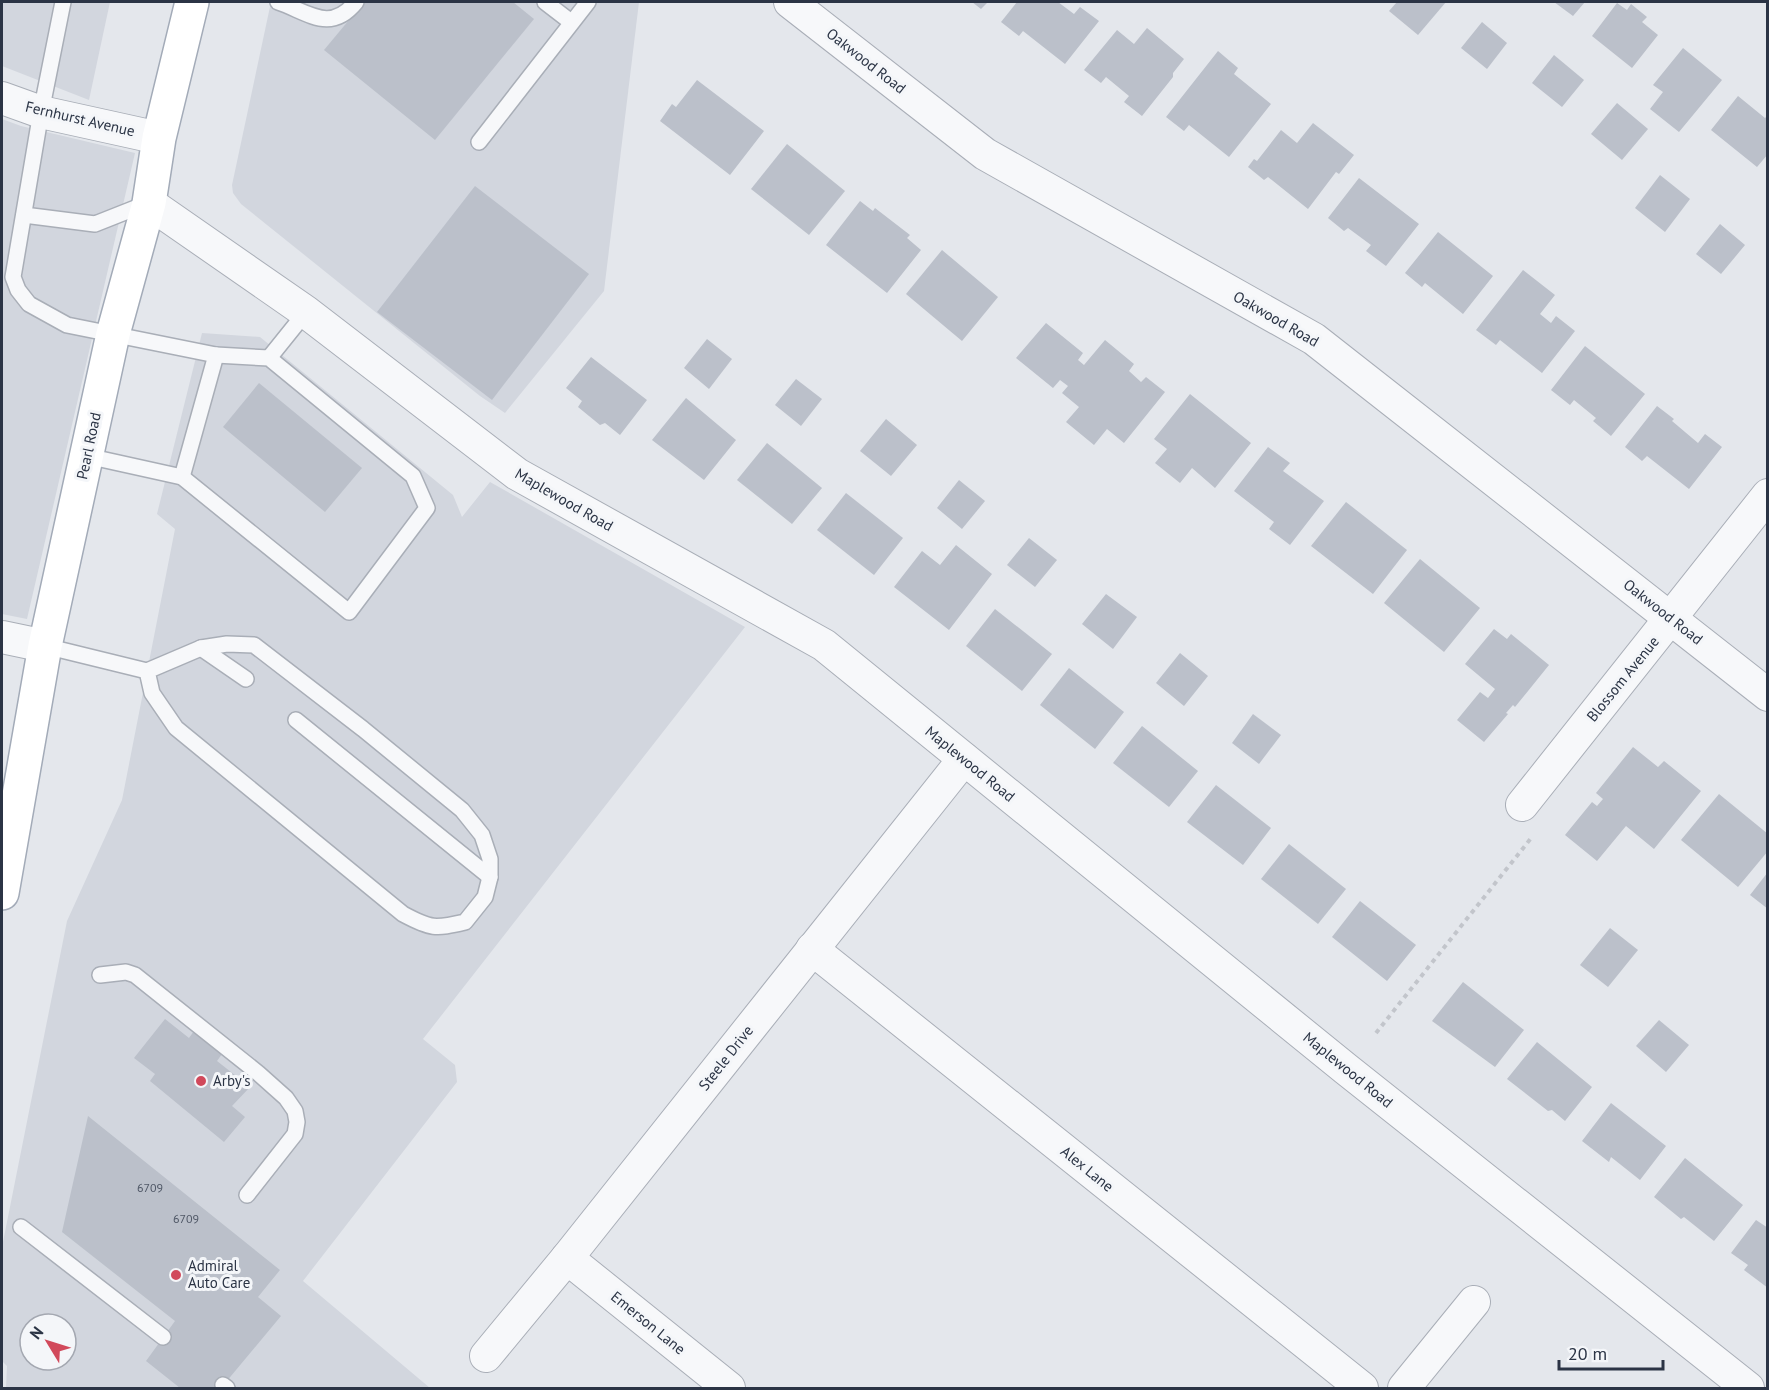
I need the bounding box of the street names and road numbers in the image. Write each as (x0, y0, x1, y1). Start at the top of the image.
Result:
street label: Oakwood Road (823, 24, 910, 98)
street label: Fernhurst Avenue (23, 97, 137, 140)
street label: Oakwood Road (1230, 286, 1322, 351)
street label: Pearl Road (72, 411, 105, 481)
street label: Maplewood Road (512, 464, 617, 535)
street label: Oakwood Road (1620, 575, 1707, 649)
street label: Blossom Avenue (1582, 632, 1663, 725)
street label: Maplewood Road (922, 722, 1019, 806)
street label: Steele Drive (694, 1021, 757, 1094)
street label: Maplewood Road (1300, 1028, 1397, 1112)
street label: Alex Lane (1057, 1142, 1118, 1196)
street label: Emerson Lane (607, 1287, 689, 1358)

